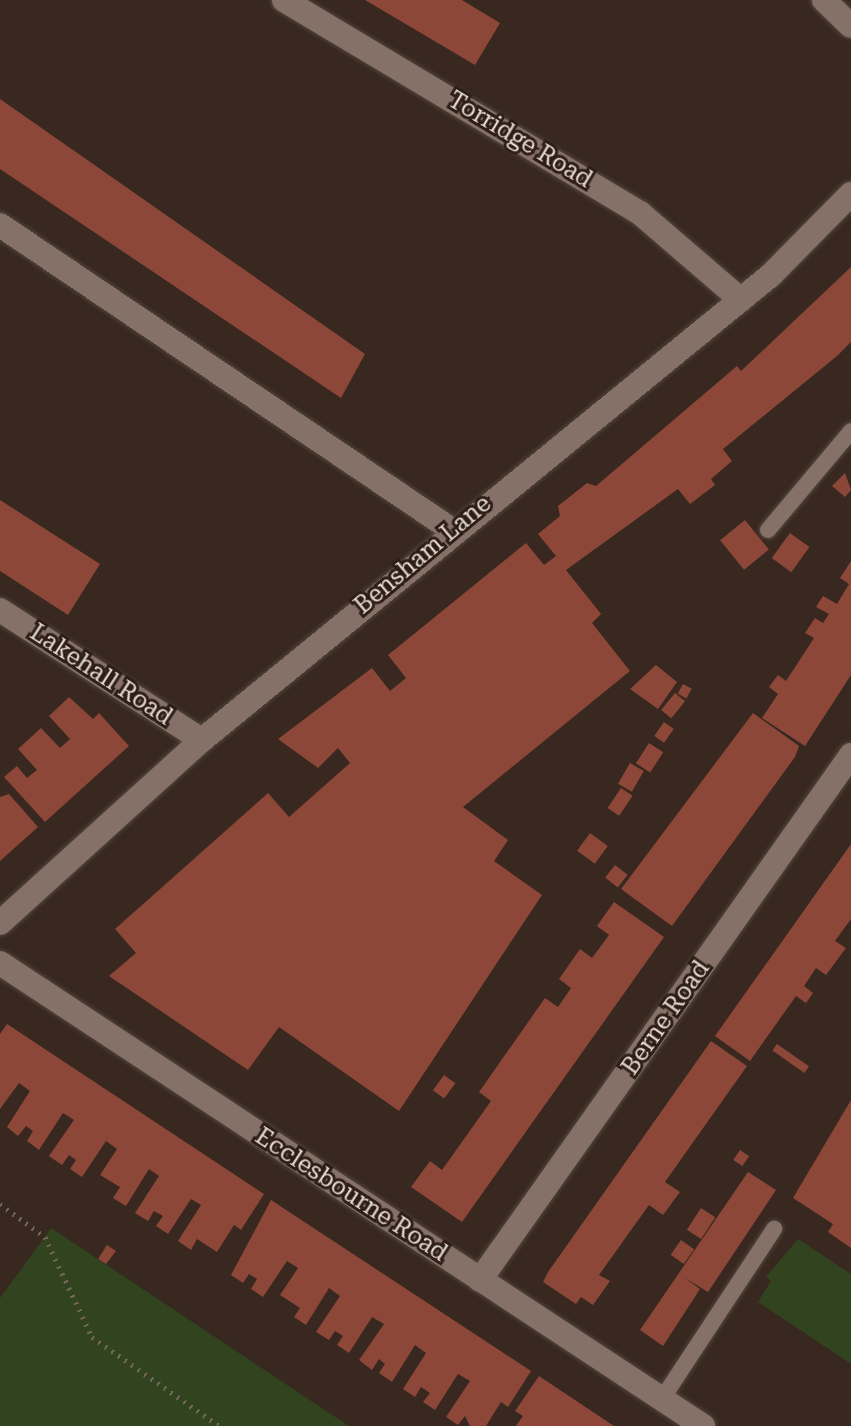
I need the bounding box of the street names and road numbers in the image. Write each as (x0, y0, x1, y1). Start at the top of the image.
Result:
street label: Torridge Road (443, 86, 597, 194)
street label: Bensham Lane (349, 490, 497, 620)
street label: Lakehall Road (24, 618, 178, 732)
street label: Berne Road (616, 955, 716, 1081)
street label: Ecclesbourne Road (250, 1122, 452, 1268)

